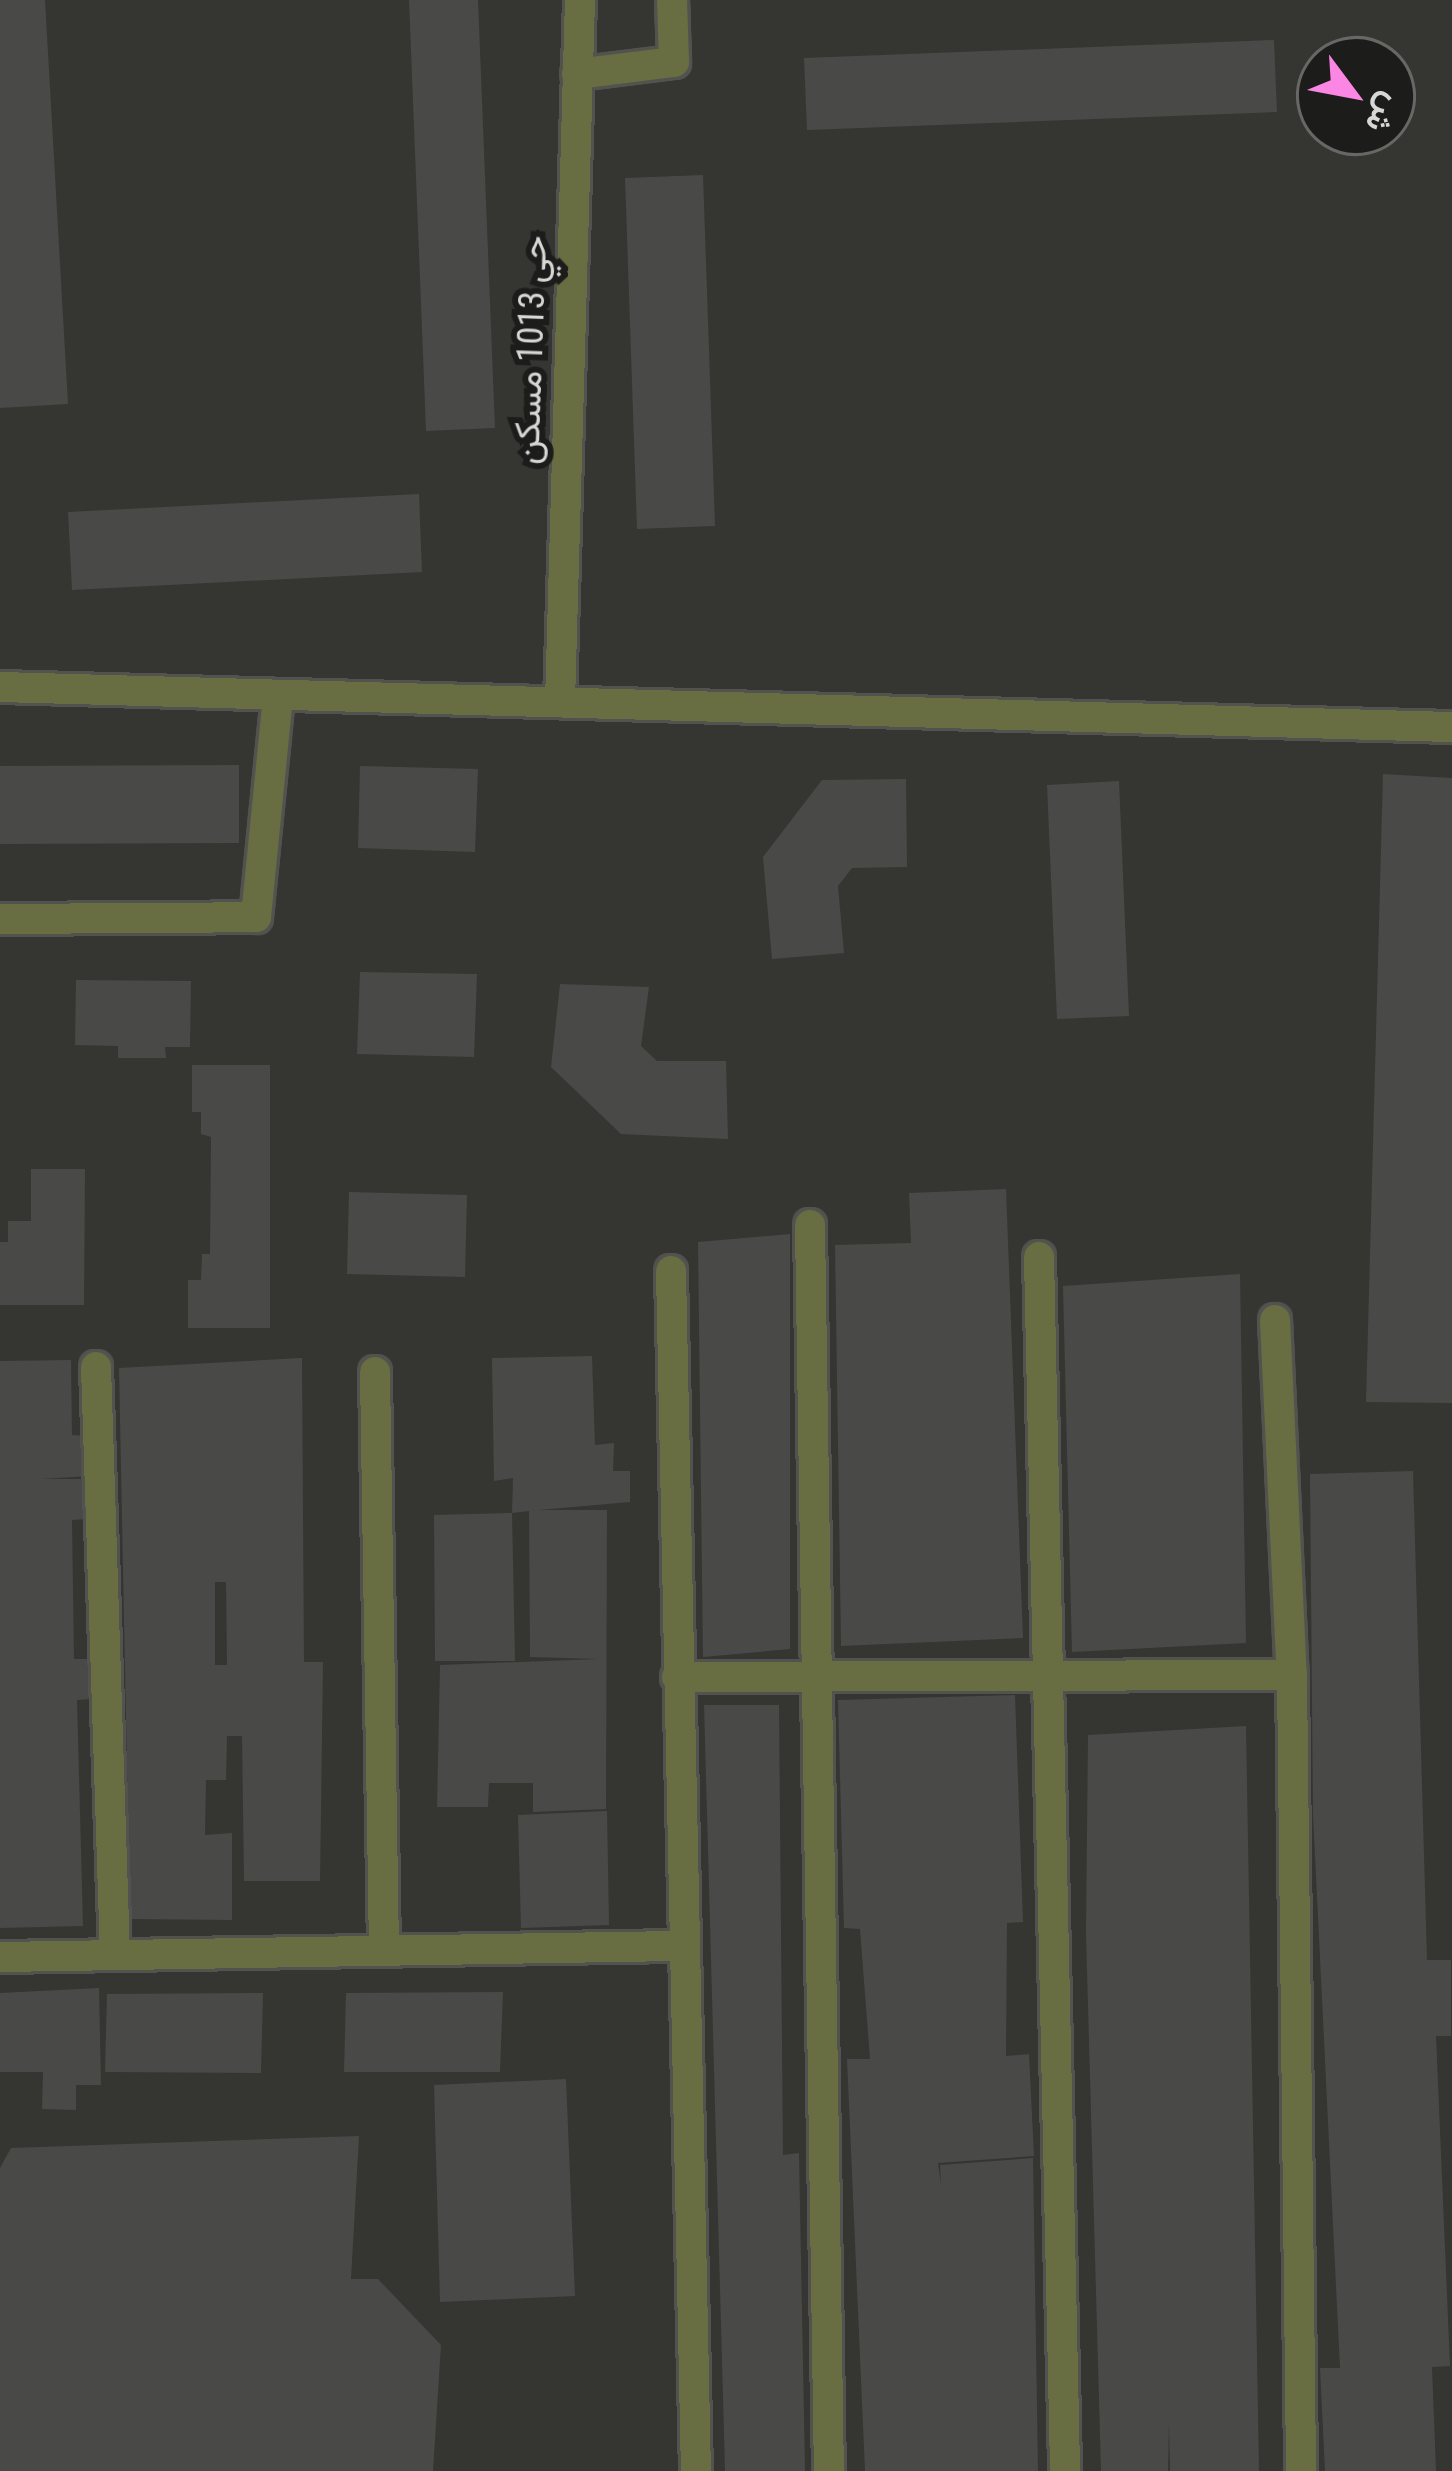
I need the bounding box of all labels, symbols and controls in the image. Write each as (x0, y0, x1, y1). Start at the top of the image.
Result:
north arrow (1296, 36, 1416, 156)
text: ش (1357, 87, 1411, 141)
street label: حي 1013 مسكن (505, 235, 557, 465)

